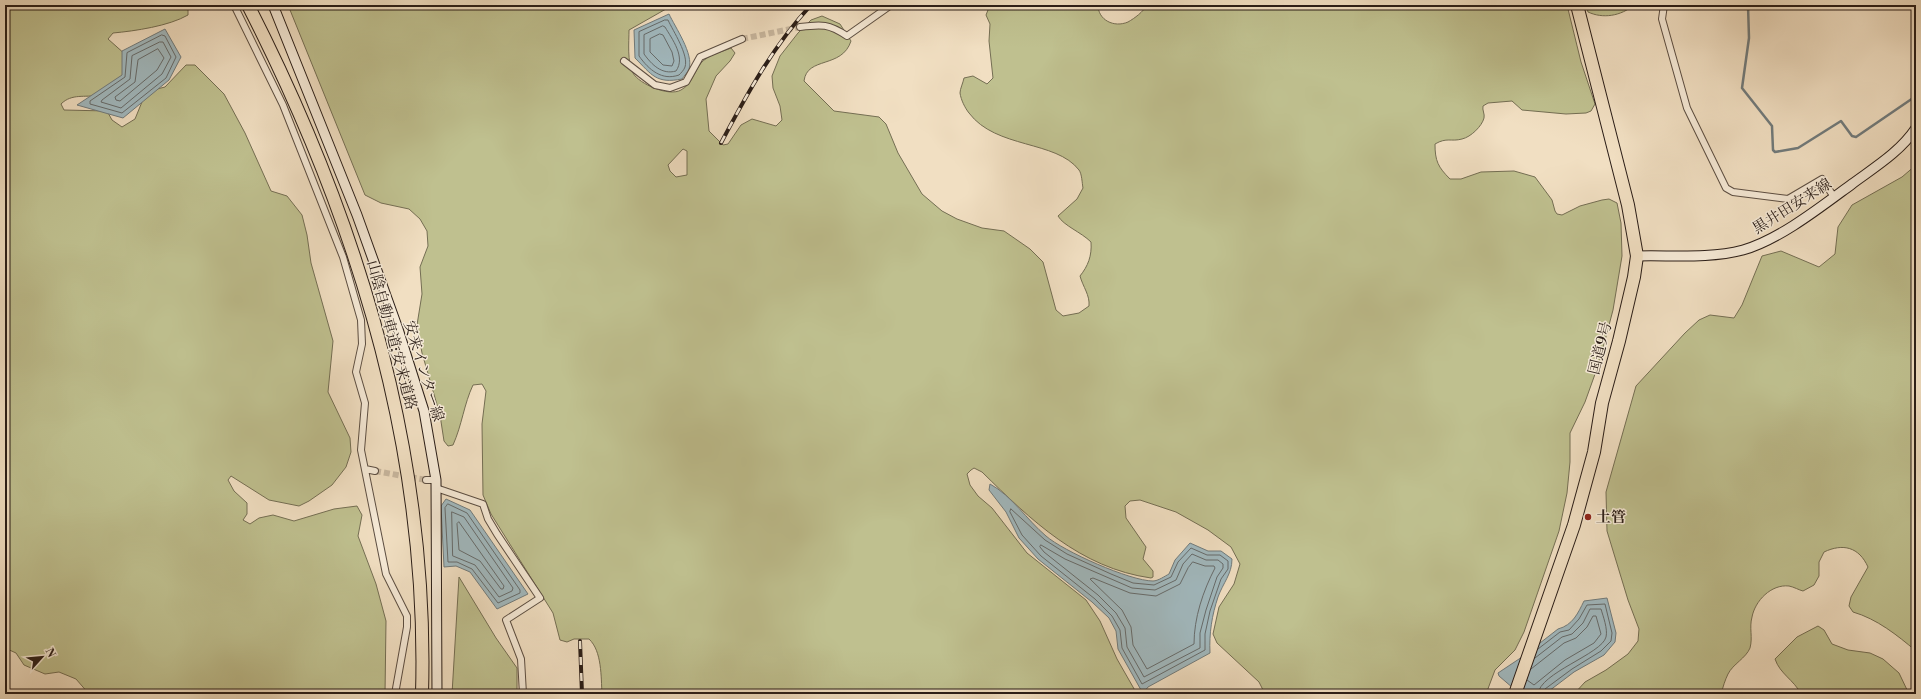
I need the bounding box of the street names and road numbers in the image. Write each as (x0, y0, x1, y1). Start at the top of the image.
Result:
street label: 黒井田安来線 (1749, 175, 1835, 238)
street label: 山陰自動車道;安来道路 (362, 258, 421, 412)
street label: 安来インター線 (399, 318, 448, 424)
street label: 国道9号 (1585, 320, 1616, 377)

